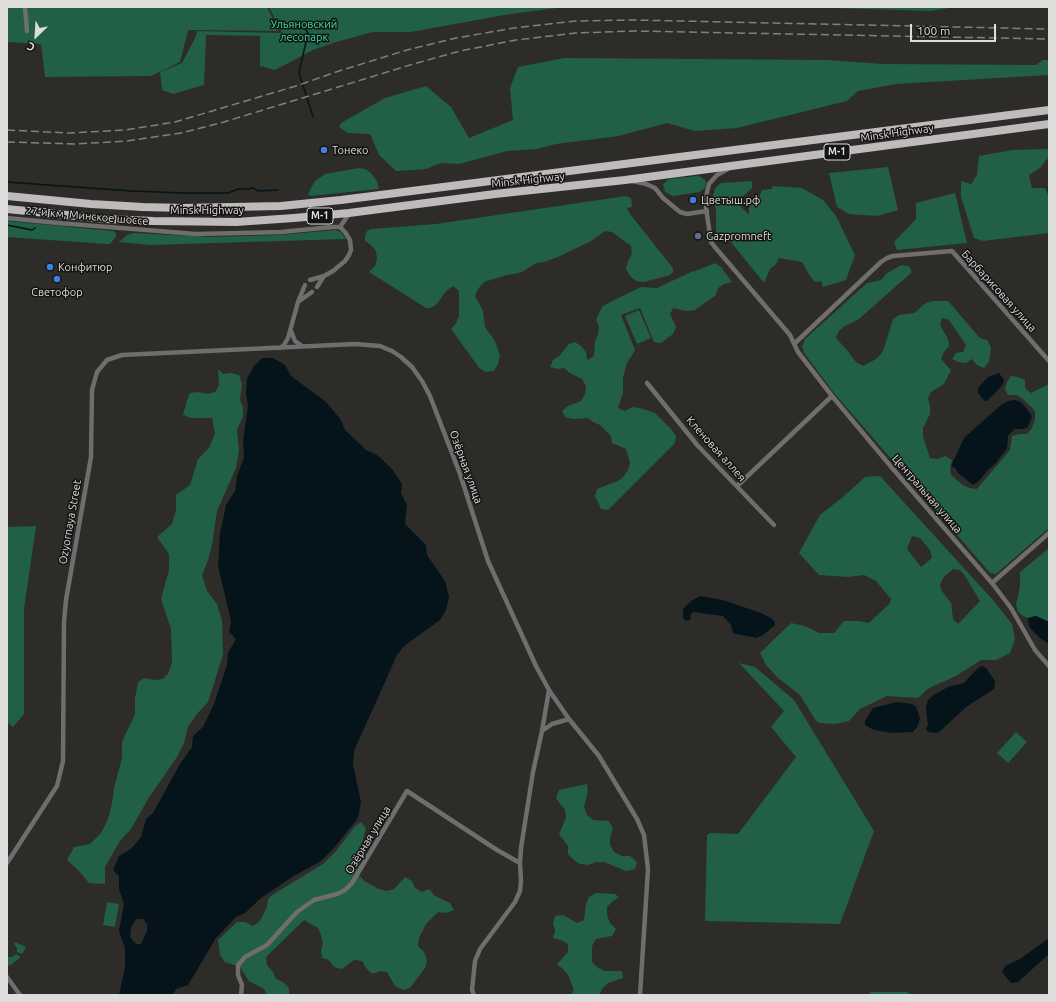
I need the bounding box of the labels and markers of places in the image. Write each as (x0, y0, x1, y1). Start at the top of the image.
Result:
place label: Тонеко (332, 143, 368, 157)
marker: Тонеко (319, 145, 329, 155)
place label: Цветыш.рф (701, 193, 760, 207)
marker: Цветыш.рф (688, 195, 698, 205)
place label: Gazpromneft (706, 229, 771, 243)
marker: Gazpromneft (693, 231, 703, 241)
place label: Конфитюр (58, 260, 112, 274)
marker: Конфитюр (45, 262, 55, 272)
marker: Светофор (52, 274, 62, 284)
place label: Светофор (31, 285, 83, 299)

